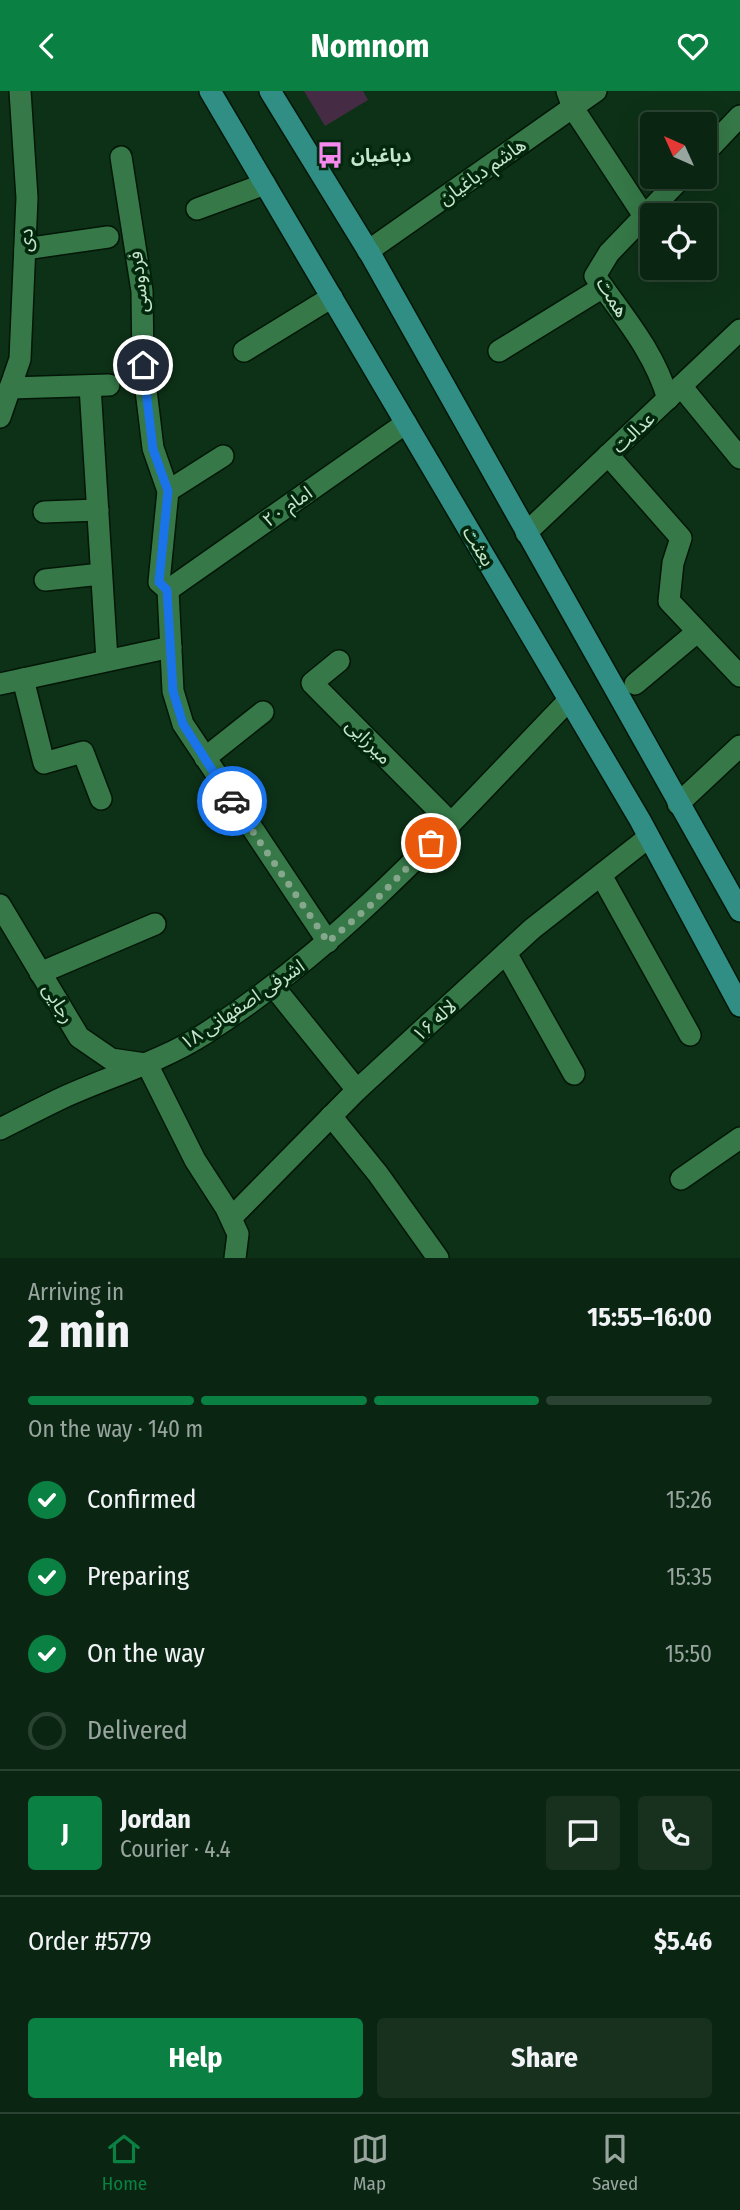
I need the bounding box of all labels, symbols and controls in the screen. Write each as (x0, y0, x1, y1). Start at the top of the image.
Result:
icon: back (28, 27, 66, 65)
text: Nomnom (311, 27, 429, 65)
icon: heart (674, 27, 712, 65)
north arrow (640, 112, 718, 189)
map controls (640, 112, 717, 280)
street label: هاشم دباغیان (434, 133, 532, 212)
bus stop icon: دباغیان (315, 140, 345, 170)
place label: دباغیان (351, 144, 412, 167)
button: locate (640, 203, 717, 280)
street label: دی (13, 228, 38, 252)
street label: فردوسی (124, 250, 153, 314)
street label: همت (592, 273, 634, 322)
pin (113, 335, 173, 395)
icon: home (124, 346, 162, 384)
street label: عدالت (607, 407, 659, 458)
street label: امام ۲۰ (258, 481, 318, 534)
street label: بعثت (458, 522, 499, 571)
street label: میرزایی (341, 714, 396, 769)
courier (197, 766, 267, 836)
icon: car (213, 782, 251, 820)
pin (401, 813, 461, 873)
icon: bag (412, 824, 450, 862)
street label: اشرفی اصفهانی ۱۸ (176, 954, 309, 1054)
street label: رجایی (38, 979, 79, 1027)
street label: لاله ۱۶ (408, 995, 461, 1046)
text: Arriving in (28, 1278, 124, 1306)
text: 15:55–16:00 (587, 1302, 712, 1333)
text: 2 min (28, 1304, 130, 1359)
text: On the way · 140 m (28, 1415, 203, 1443)
icon: check (28, 1481, 66, 1519)
text: Confirmed (87, 1484, 197, 1515)
text: 15:26 (666, 1486, 712, 1514)
icon: check (28, 1558, 66, 1596)
text: Preparing (87, 1561, 189, 1592)
text: 15:35 (666, 1563, 712, 1591)
icon: check (28, 1635, 66, 1673)
text: On the way (87, 1638, 205, 1669)
text: 15:50 (665, 1640, 712, 1668)
text: Delivered (87, 1715, 188, 1746)
button: chat (546, 1796, 620, 1870)
button: phone (638, 1796, 712, 1870)
text: Jordan (120, 1804, 191, 1835)
text: J (61, 1818, 69, 1849)
text: Courier · 4.4 (120, 1835, 231, 1863)
text: Order #5779 (28, 1926, 152, 1957)
text: $5.46 (654, 1926, 712, 1957)
button: Help (28, 2018, 363, 2098)
button: Share (377, 2018, 712, 2098)
tab: Home (102, 2130, 147, 2195)
tab: Map (351, 2130, 389, 2195)
tab: Saved (592, 2130, 638, 2195)

